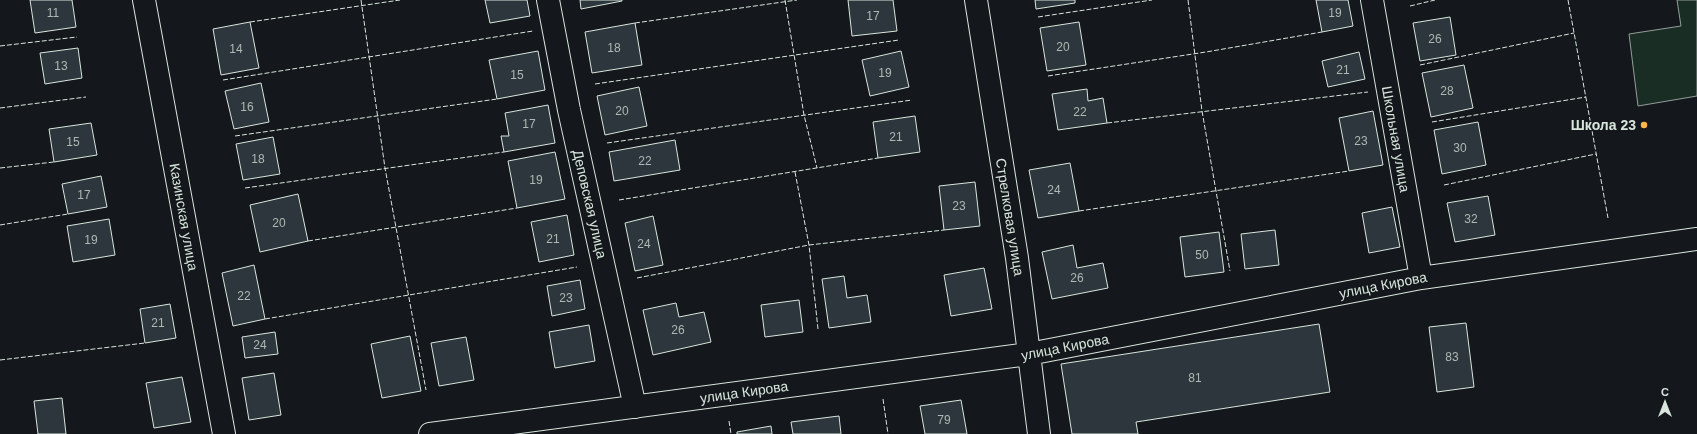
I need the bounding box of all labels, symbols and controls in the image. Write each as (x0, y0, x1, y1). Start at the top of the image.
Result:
house number: 11 (47, 6, 60, 20)
house number: 19 (1328, 6, 1342, 20)
house number: 17 (866, 9, 880, 23)
house number: 26 (1428, 32, 1442, 46)
house number: 20 (1056, 40, 1070, 54)
house number: 18 (607, 41, 621, 55)
house number: 14 (229, 42, 243, 56)
house number: 13 (54, 59, 68, 73)
house number: 21 (1336, 63, 1350, 77)
house number: 19 (878, 66, 892, 80)
house number: 15 (510, 68, 524, 82)
house number: 28 (1440, 84, 1454, 98)
street label: Школьная улица (1379, 85, 1413, 194)
house number: 16 (240, 100, 254, 114)
house number: 20 (615, 104, 629, 118)
house number: 22 (1073, 105, 1087, 119)
house number: 17 (522, 117, 536, 131)
place label: Школа 23 (1571, 117, 1636, 133)
marker: Школа 23 (1639, 120, 1649, 130)
house number: 21 (889, 130, 903, 144)
house number: 23 (1354, 134, 1368, 148)
house number: 15 (66, 135, 80, 149)
house number: 30 (1453, 141, 1467, 155)
street label: Деповская улица (570, 148, 610, 260)
house number: 18 (251, 152, 265, 166)
house number: 22 (638, 154, 652, 168)
street label: Стрелковая улица (993, 157, 1027, 277)
street label: Казинская улица (167, 162, 201, 272)
house number: 19 (529, 173, 543, 187)
house number: 24 (1047, 183, 1061, 197)
house number: 17 (77, 188, 91, 202)
house number: 23 (952, 199, 966, 213)
house number: 32 (1464, 212, 1478, 226)
house number: 20 (272, 216, 286, 230)
house number: 21 (546, 232, 560, 246)
house number: 19 (84, 233, 98, 247)
house number: 24 (637, 237, 651, 251)
house number: 50 (1195, 248, 1209, 262)
street label: улица Кирова (1338, 269, 1428, 301)
house number: 26 (1070, 271, 1084, 285)
house number: 22 (237, 289, 251, 303)
house number: 23 (559, 291, 573, 305)
house number: 21 (151, 316, 165, 330)
house number: 26 (671, 323, 685, 337)
street label: улица Кирова (1020, 331, 1110, 363)
house number: 24 (253, 338, 267, 352)
house number: 83 (1445, 350, 1459, 364)
house number: 81 (1188, 371, 1202, 385)
street label: улица Кирова (699, 378, 789, 406)
north arrow (1645, 382, 1685, 422)
text: С (1661, 386, 1669, 398)
house number: 79 (937, 413, 951, 427)

